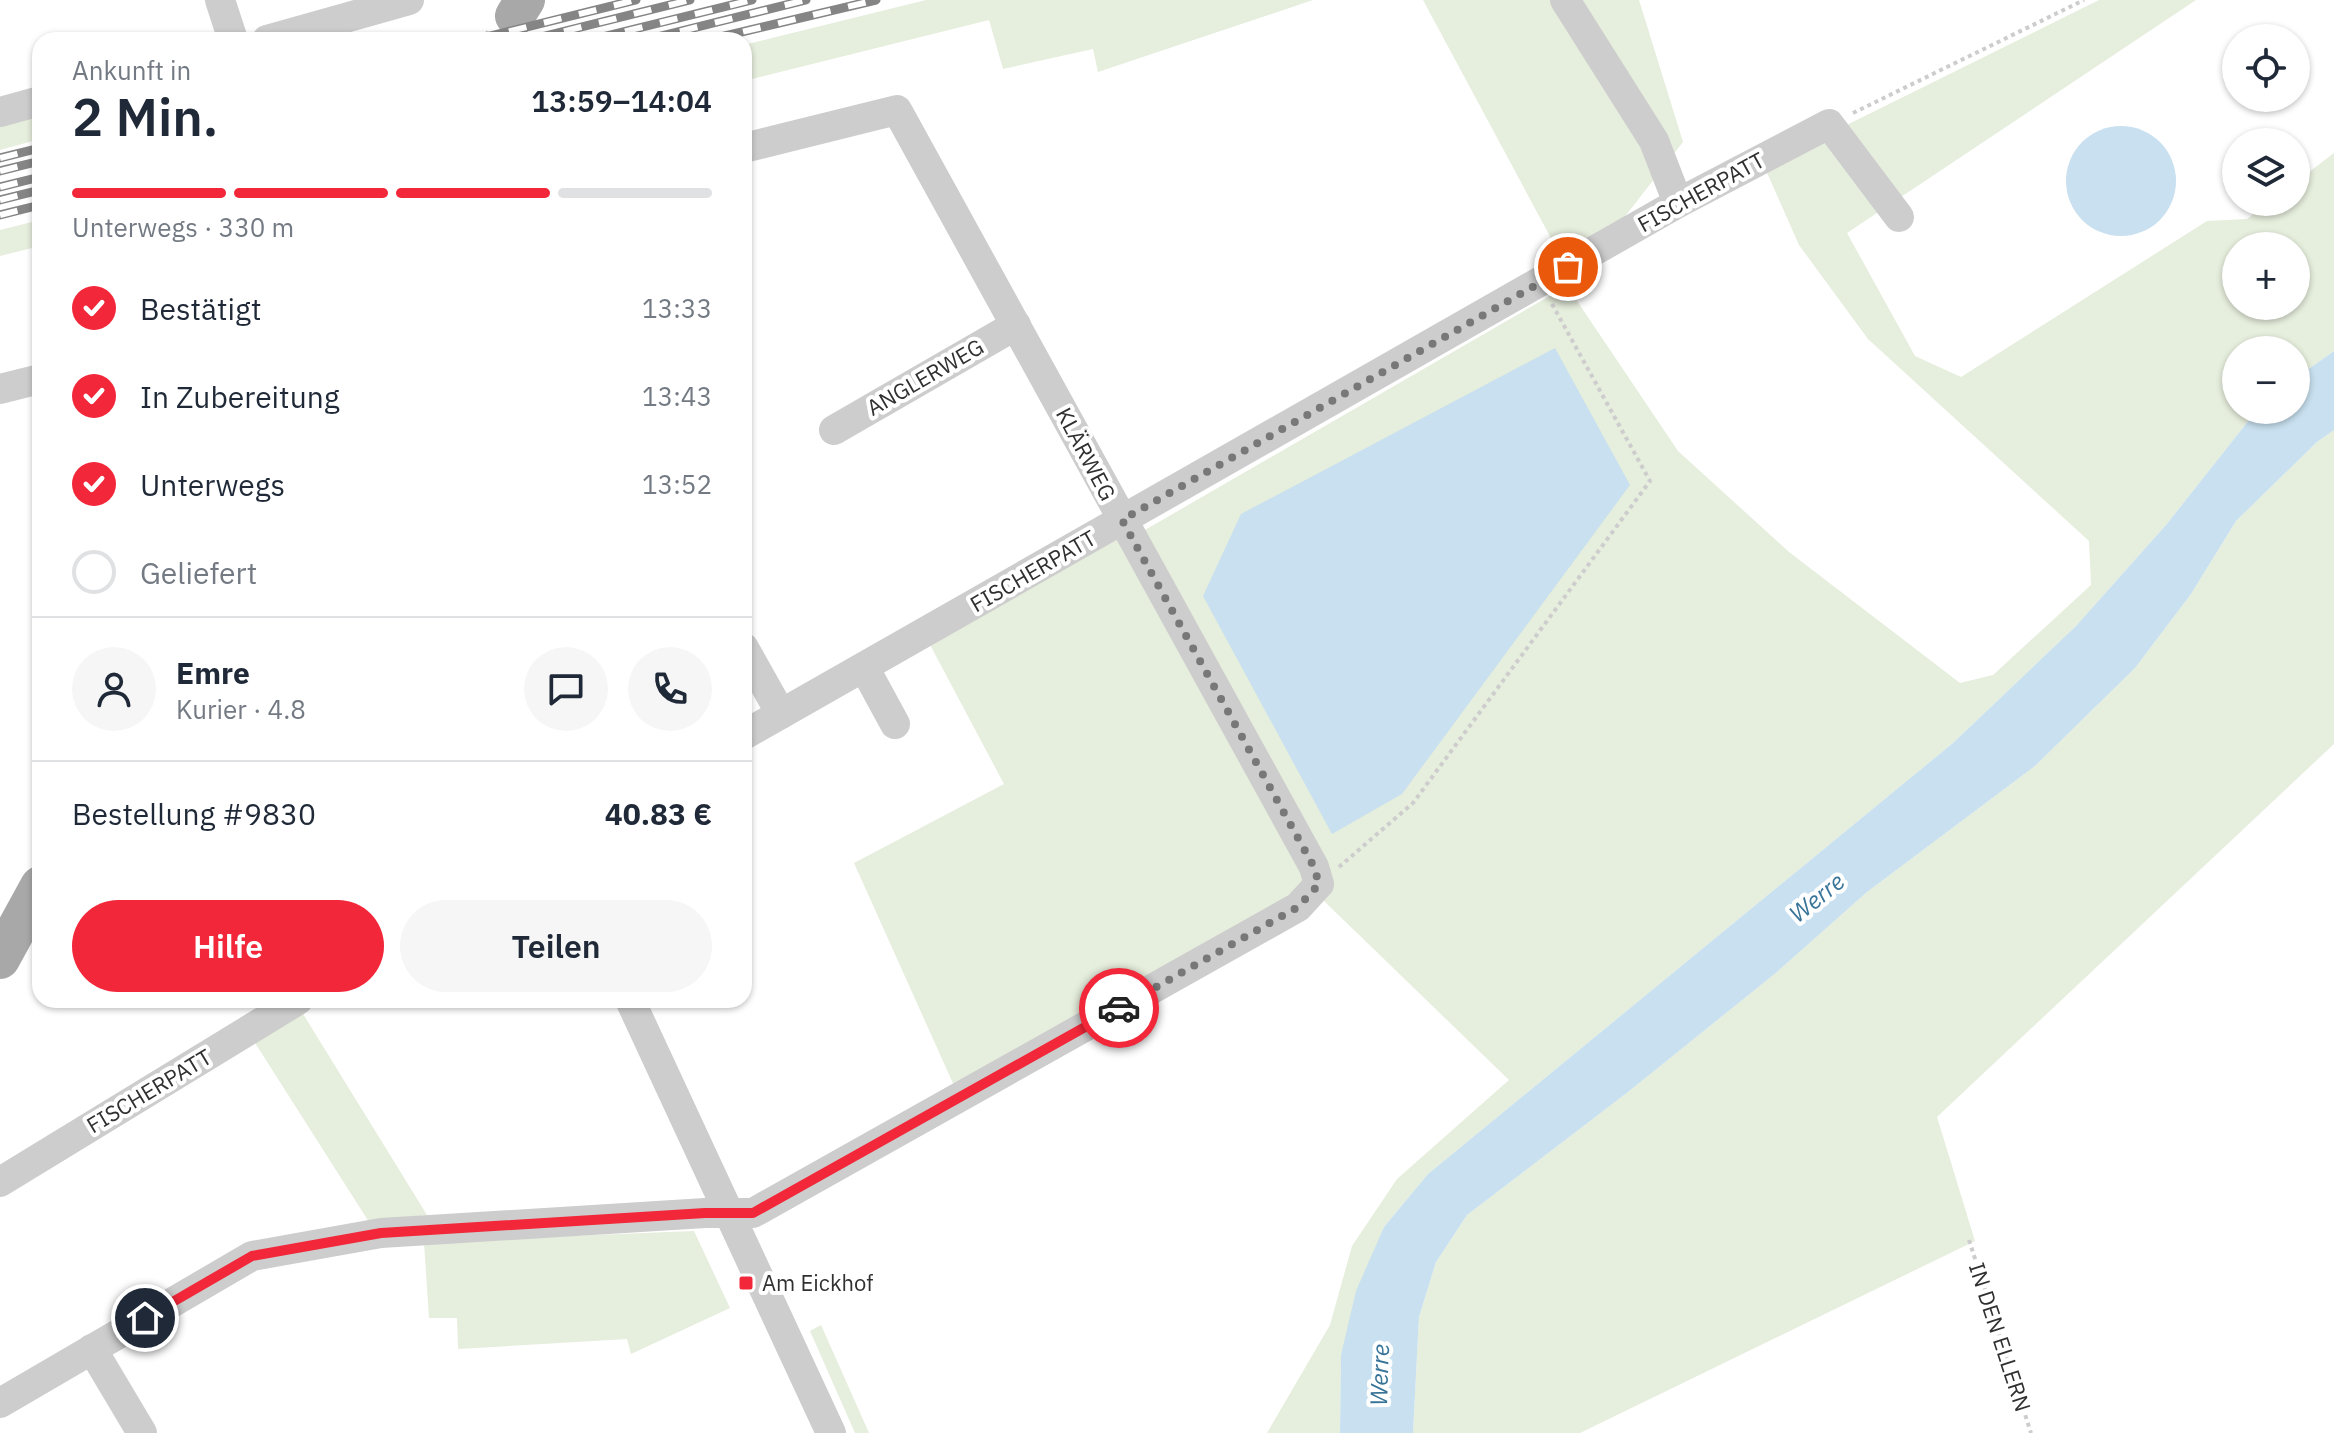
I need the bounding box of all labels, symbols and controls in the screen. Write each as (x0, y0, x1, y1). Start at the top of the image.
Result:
map controls (2222, 24, 2310, 424)
button: locate (2222, 24, 2310, 112)
text: Ankunft in (72, 53, 191, 87)
text: 13:59–14:04 (531, 81, 712, 120)
text: 2 Min. (72, 83, 218, 150)
button: layers (2222, 128, 2310, 216)
street label: FISCHERPATT (1632, 145, 1770, 238)
text: Unterwegs · 330 m (72, 210, 294, 244)
button: + (2222, 232, 2310, 320)
pin (1534, 233, 1602, 301)
icon: bag (1546, 245, 1590, 289)
icon: check (72, 286, 116, 330)
text: Bestätigt (140, 289, 261, 328)
text: 13:33 (642, 291, 712, 325)
street label: ANGLERWEG (861, 331, 988, 422)
button: − (2222, 336, 2310, 424)
icon: check (72, 374, 116, 418)
text: In Zubereitung (140, 377, 340, 416)
text: 13:43 (642, 379, 712, 413)
street label: KLÄRWEG (1050, 402, 1123, 505)
icon: check (72, 462, 116, 506)
text: Unterwegs (140, 465, 285, 504)
text: 13:52 (642, 467, 712, 501)
street label: FISCHERPATT (965, 523, 1101, 618)
text: Geliefert (140, 553, 257, 592)
button: person (72, 647, 156, 731)
button: chat (524, 647, 608, 731)
button: phone (628, 647, 712, 731)
text: Emre (176, 653, 250, 692)
text: Kurier · 4.8 (176, 692, 306, 726)
text: Bestellung #9830 (72, 794, 316, 833)
text: 40.83 € (605, 794, 712, 833)
water label: Werre (1782, 865, 1851, 929)
button: Hilfe (72, 900, 384, 992)
button: Teilen (400, 900, 712, 992)
courier (1079, 968, 1159, 1048)
icon: car (1097, 986, 1141, 1030)
street label: FISCHERPATT (81, 1042, 217, 1139)
street label: IN DEN ELLERN (1963, 1259, 2038, 1415)
place label: Am Eickhof (762, 1268, 873, 1297)
marker: Am Eickhof (737, 1274, 755, 1292)
pin (111, 1284, 179, 1352)
icon: home (123, 1296, 167, 1340)
water label: Werre (1362, 1343, 1396, 1407)

